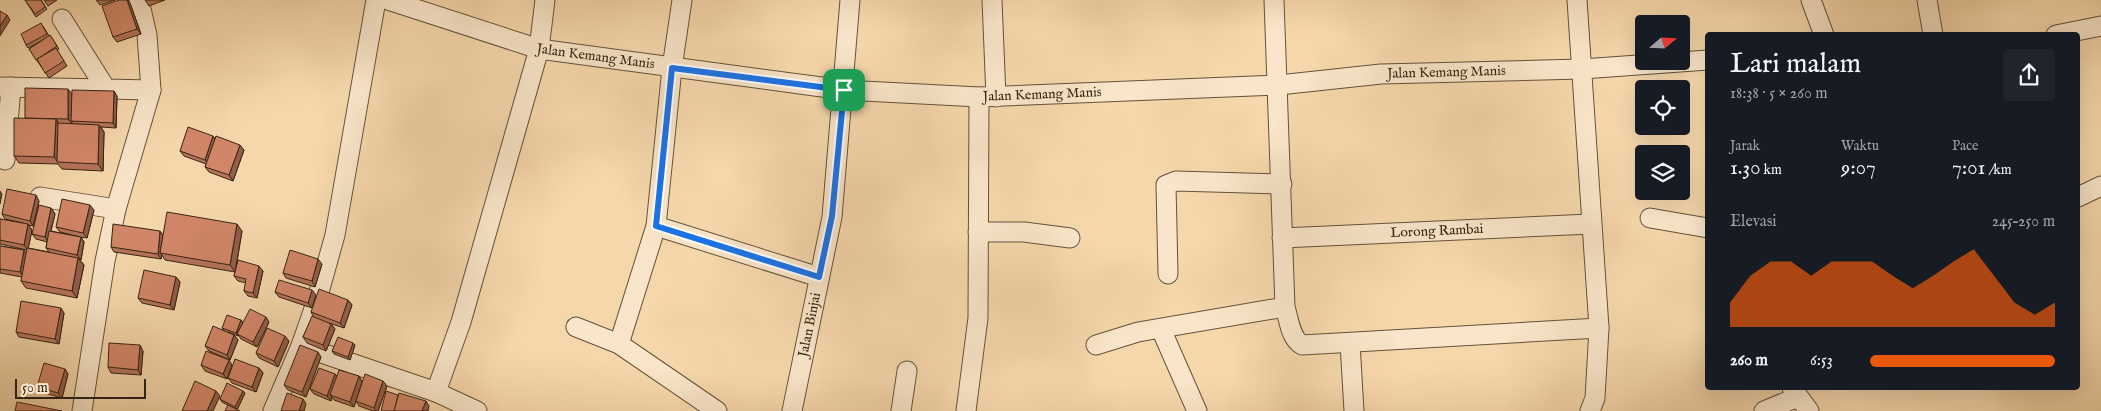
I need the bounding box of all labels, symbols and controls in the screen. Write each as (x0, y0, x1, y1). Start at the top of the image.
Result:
north arrow (1635, 15, 1690, 70)
map controls (1635, 15, 1690, 200)
street label: Jalan Kemang Manis (534, 40, 656, 73)
text: Lari malam (1730, 47, 1861, 82)
button: share (2003, 49, 2055, 101)
street label: Jalan Kemang Manis (1385, 62, 1506, 83)
pin (823, 69, 865, 111)
icon: arrive (830, 76, 858, 104)
button: locate (1635, 80, 1690, 135)
street label: Jalan Kemang Manis (981, 83, 1102, 106)
text: 18:38 · 5 × 260 m (1730, 84, 1828, 104)
text: Jarak (1730, 137, 1760, 155)
text: Waktu (1841, 137, 1879, 155)
text: Pace (1952, 137, 1979, 155)
button: layers (1635, 145, 1690, 200)
text: 1.30 (1730, 155, 1761, 182)
text: 9:07 (1841, 155, 1876, 182)
text: 7:01 (1952, 155, 1985, 182)
text: km (1761, 161, 1782, 179)
text: /km (1985, 161, 2012, 179)
text: Elevasi (1730, 212, 1777, 232)
text: 245–250 m (1992, 212, 2055, 232)
street label: Lorong Rambai (1390, 220, 1484, 242)
street label: Jalan Binjai (794, 291, 825, 361)
text: 260 m (1730, 351, 1768, 371)
text: 6:53 (1810, 351, 1833, 371)
scale bar (15, 376, 146, 399)
text: 50 m (22, 379, 48, 397)

